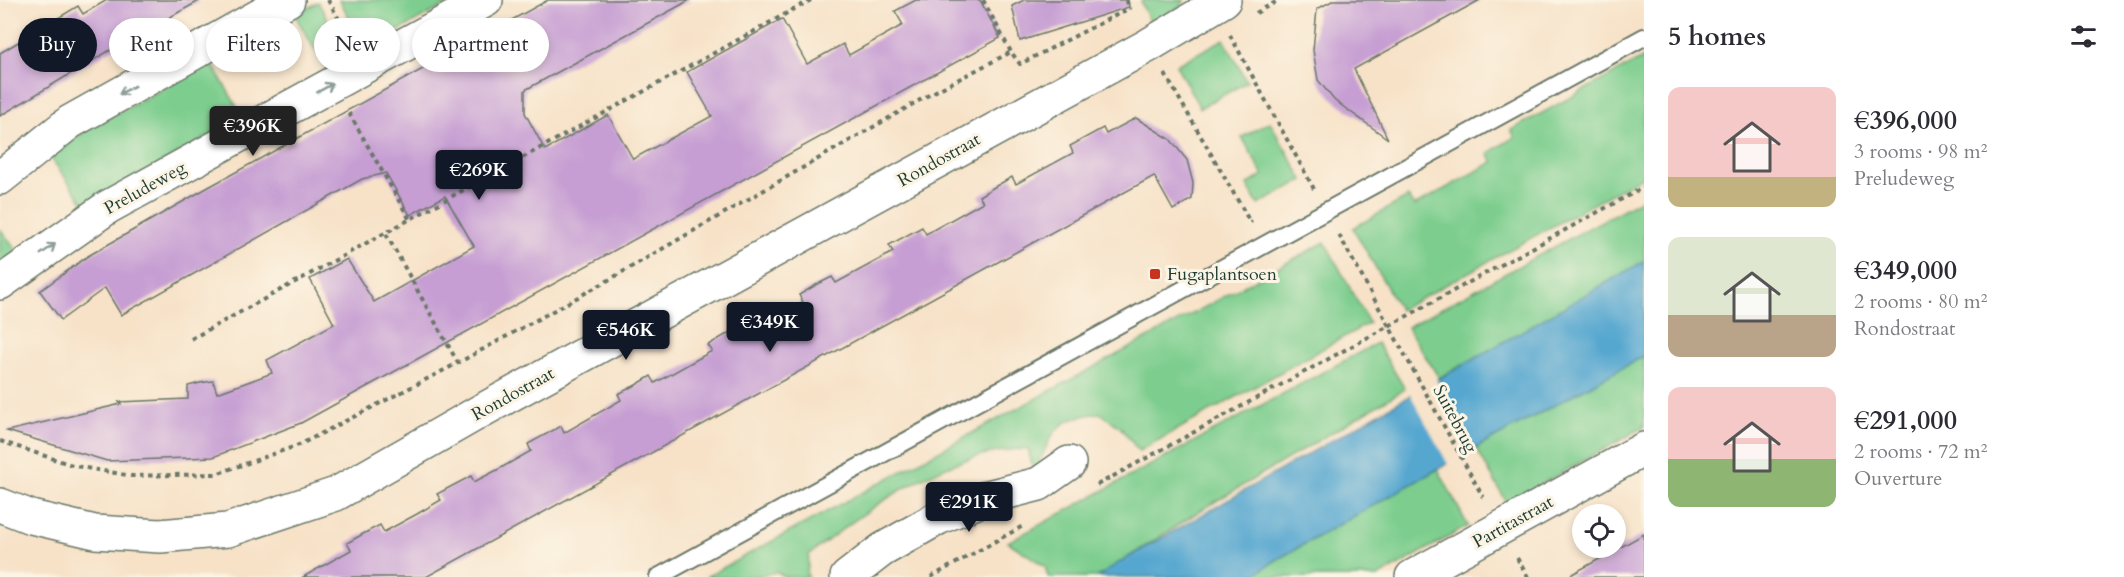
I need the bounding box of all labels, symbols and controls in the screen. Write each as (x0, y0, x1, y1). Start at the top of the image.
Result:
chip: Buy (18, 18, 97, 72)
chip: Rent (109, 18, 194, 72)
chip: Filters (206, 18, 302, 72)
chip: New (314, 18, 400, 72)
chip: Apartment (412, 18, 549, 72)
text: 5 homes (1668, 19, 1766, 54)
icon: filters (2067, 20, 2100, 53)
one-way arrow (316, 82, 333, 94)
one-way arrow (118, 85, 136, 96)
text: €396,000 (1854, 103, 1957, 138)
pin: €396K (211, 106, 295, 157)
icon: home (1716, 111, 1788, 183)
text: €396K (224, 112, 282, 139)
street label: Rondostraat (893, 127, 985, 193)
text: 3 rooms · 98 m² (1854, 138, 1987, 165)
pin: €269K (437, 150, 521, 201)
street label: Preludeweg (99, 155, 191, 221)
text: €269K (450, 156, 508, 183)
text: Preludeweg (1854, 165, 1954, 192)
one-way arrow (39, 243, 55, 256)
text: €349,000 (1854, 253, 1957, 288)
icon: home (1716, 261, 1788, 333)
place label: Fugaplantsoen (1167, 262, 1278, 287)
marker: Fugaplantsoen (1148, 267, 1162, 281)
text: 2 rooms · 80 m² (1854, 288, 1987, 315)
pin: €349K (728, 302, 812, 353)
text: €349K (741, 308, 799, 335)
pin: €546K (584, 310, 668, 361)
text: Rondostraat (1854, 315, 1955, 342)
text: €546K (597, 316, 655, 343)
street label: Rondostraat (467, 361, 559, 427)
street label: Suitebrug (1427, 380, 1484, 458)
text: €291,000 (1854, 403, 1957, 438)
icon: home (1716, 411, 1788, 483)
text: 2 rooms · 72 m² (1854, 438, 1987, 465)
text: Ouverture (1854, 465, 1942, 492)
pin: €291K (927, 482, 1011, 533)
text: €291K (940, 488, 998, 515)
street label: Partitastraat (1468, 489, 1558, 554)
map controls (1572, 504, 1626, 558)
button: locate (1572, 504, 1626, 558)

